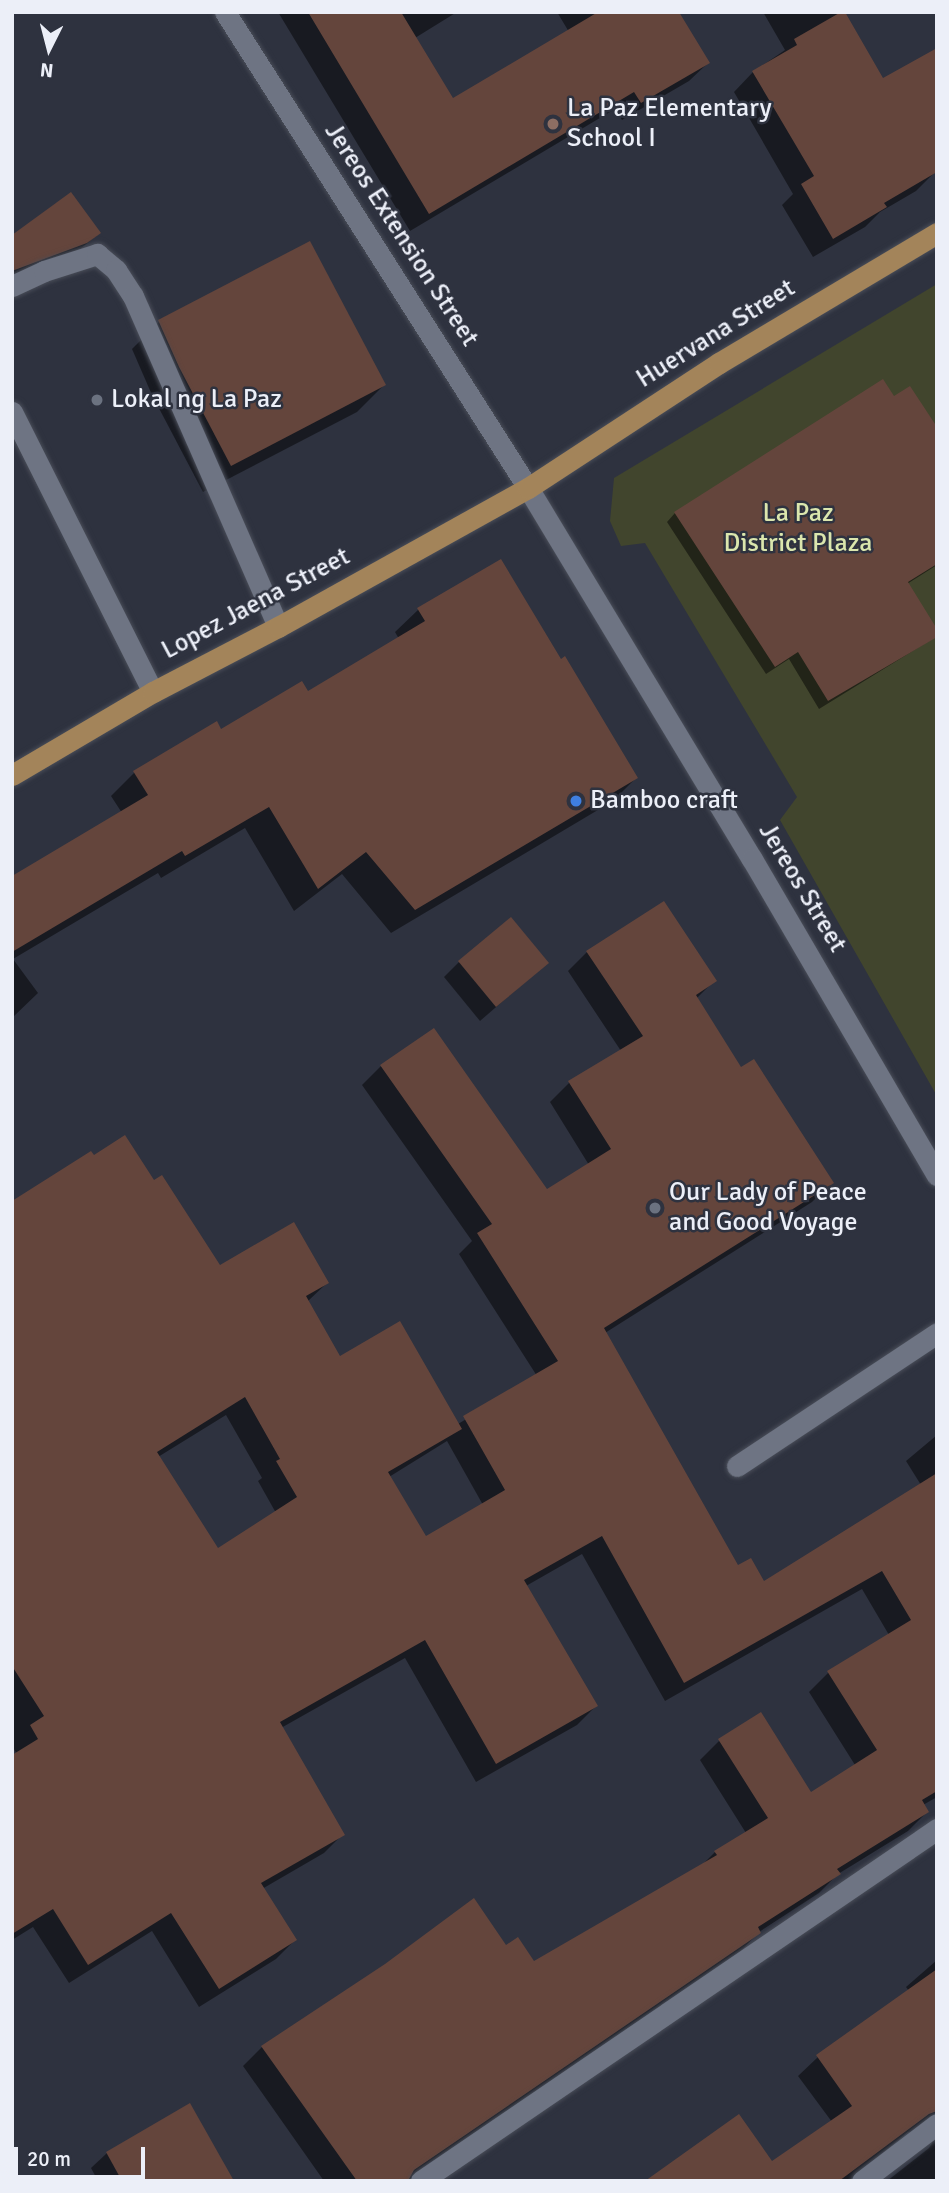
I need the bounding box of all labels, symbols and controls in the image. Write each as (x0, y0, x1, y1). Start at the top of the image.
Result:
north arrow (14, 14, 84, 84)
text: N (39, 57, 55, 83)
place label: La Paz Elementary School I (567, 93, 772, 154)
marker: La Paz Elementary School I (545, 116, 561, 132)
street label: Jereos Extension Street (317, 118, 485, 352)
street label: Huervana Street (631, 273, 801, 395)
place label: Lokal ng La Paz (111, 384, 282, 416)
marker: Lokal ng La Paz (89, 392, 105, 408)
park label: La Paz District Plaza (724, 498, 872, 560)
street label: Lopez Jaena Street (157, 541, 355, 667)
place label: Bamboo craft (590, 785, 738, 817)
marker: Bamboo craft (568, 793, 584, 809)
street label: Jereos Street (751, 818, 853, 958)
place label: Our Lady of Peace and Good Voyage (669, 1177, 867, 1238)
marker: Our Lady of Peace and Good Voyage (647, 1200, 663, 1216)
scale bar (18, 2134, 149, 2178)
text: 20 m (27, 2146, 71, 2172)

